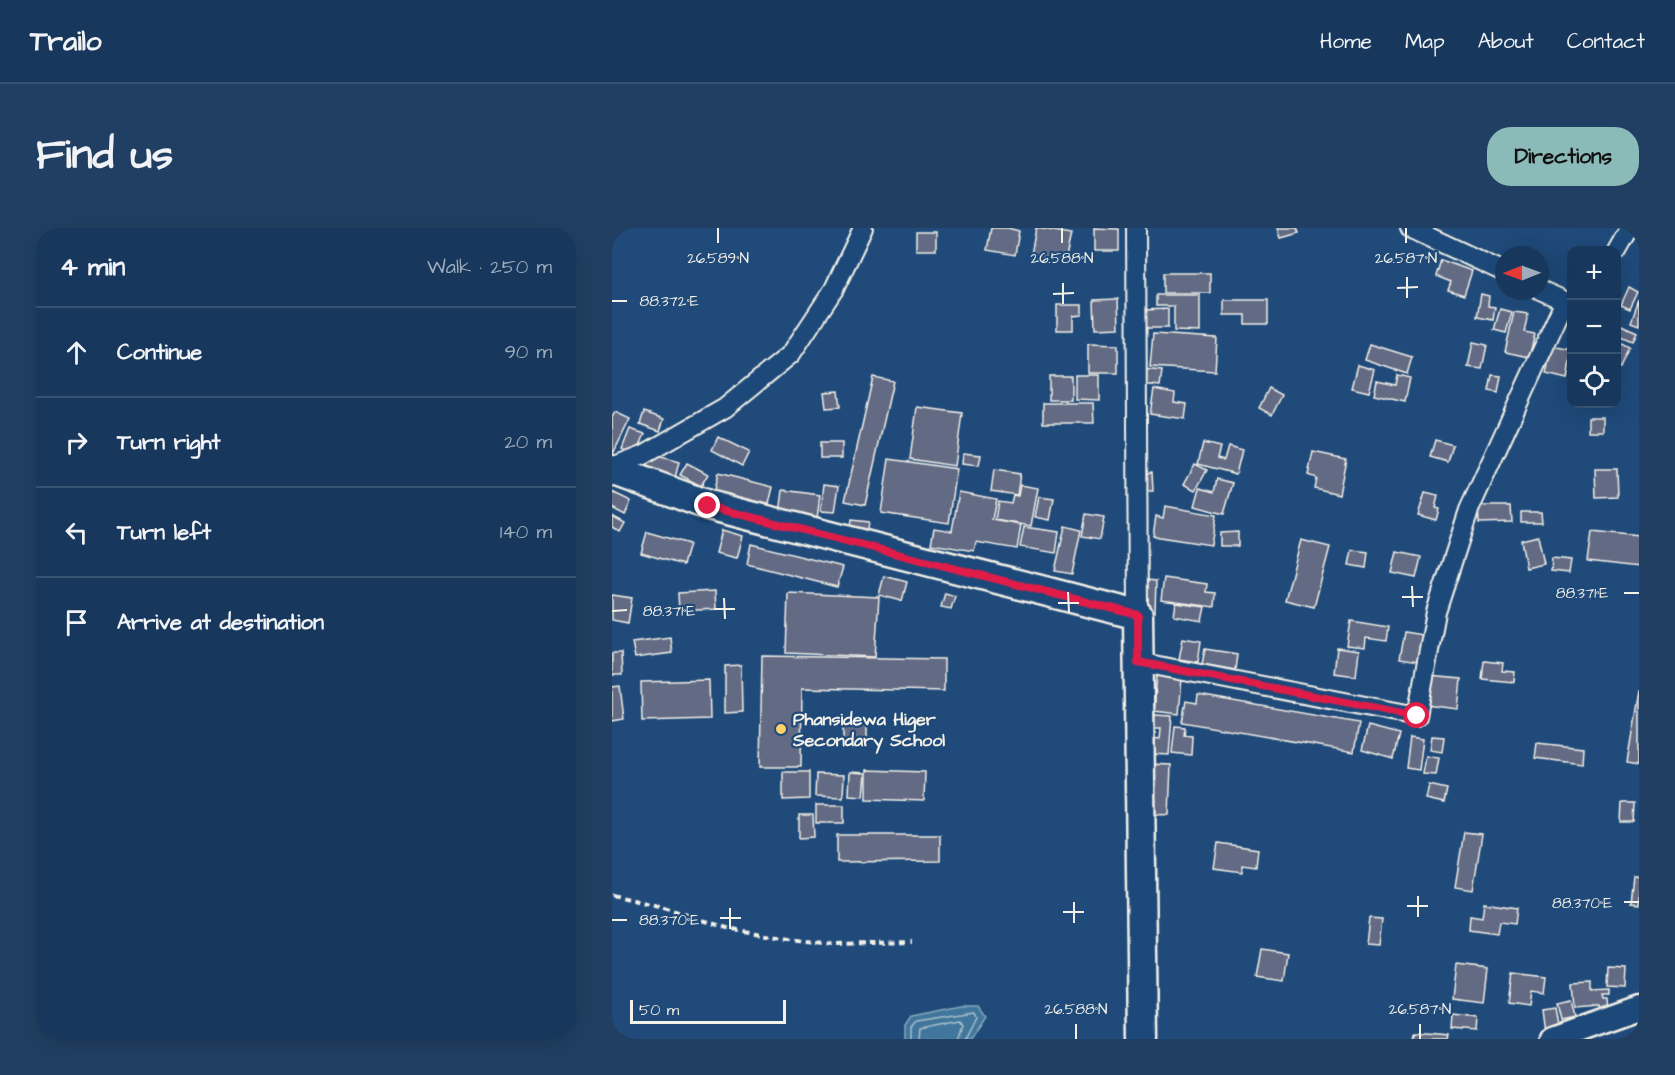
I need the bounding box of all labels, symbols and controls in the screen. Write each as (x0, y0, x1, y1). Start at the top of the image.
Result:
text: Trailo (30, 22, 102, 61)
text: Home (1320, 27, 1372, 56)
text: Map (1405, 27, 1445, 56)
text: About (1478, 27, 1534, 56)
text: Contact (1567, 27, 1645, 56)
text: Find us (36, 127, 173, 185)
button: Directions (1487, 127, 1639, 186)
north arrow (1495, 246, 1549, 300)
map controls (1567, 246, 1621, 408)
button: + (1567, 246, 1621, 300)
text: 26.589°N (687, 248, 749, 269)
text: 26.588°N (1031, 248, 1093, 269)
text: 26.587°N (1375, 248, 1437, 269)
text: 4 min (60, 249, 125, 285)
text: Walk · 250 m (427, 253, 552, 281)
text: 88.372°E (639, 291, 699, 312)
button: − (1567, 300, 1621, 354)
icon: ahead (60, 336, 93, 369)
text: Continue (117, 337, 202, 368)
text: 90 m (504, 338, 552, 366)
button: locate (1567, 354, 1621, 408)
icon: right (60, 426, 93, 459)
text: Turn right (117, 427, 220, 458)
text: 20 m (504, 428, 552, 456)
route end (694, 492, 720, 518)
icon: left (60, 516, 93, 549)
text: Turn left (117, 517, 211, 548)
text: 140 m (500, 518, 552, 546)
text: 88.371°E (1556, 583, 1608, 604)
text: 88.371°E (643, 601, 695, 622)
icon: arrive (60, 606, 93, 639)
text: Arrive at destination (117, 607, 324, 638)
route start (1403, 702, 1429, 728)
place label: Phansidewa Higer Secondary School (792, 707, 945, 754)
marker: Phansidewa Higer Secondary School (774, 722, 788, 736)
text: 88.370°E (1552, 893, 1612, 914)
text: 88.370°E (639, 910, 699, 931)
scale bar (630, 997, 786, 1024)
text: 50 m (639, 999, 679, 1021)
text: 26.588°N (1045, 999, 1107, 1020)
text: 26.587°N (1389, 999, 1451, 1020)

